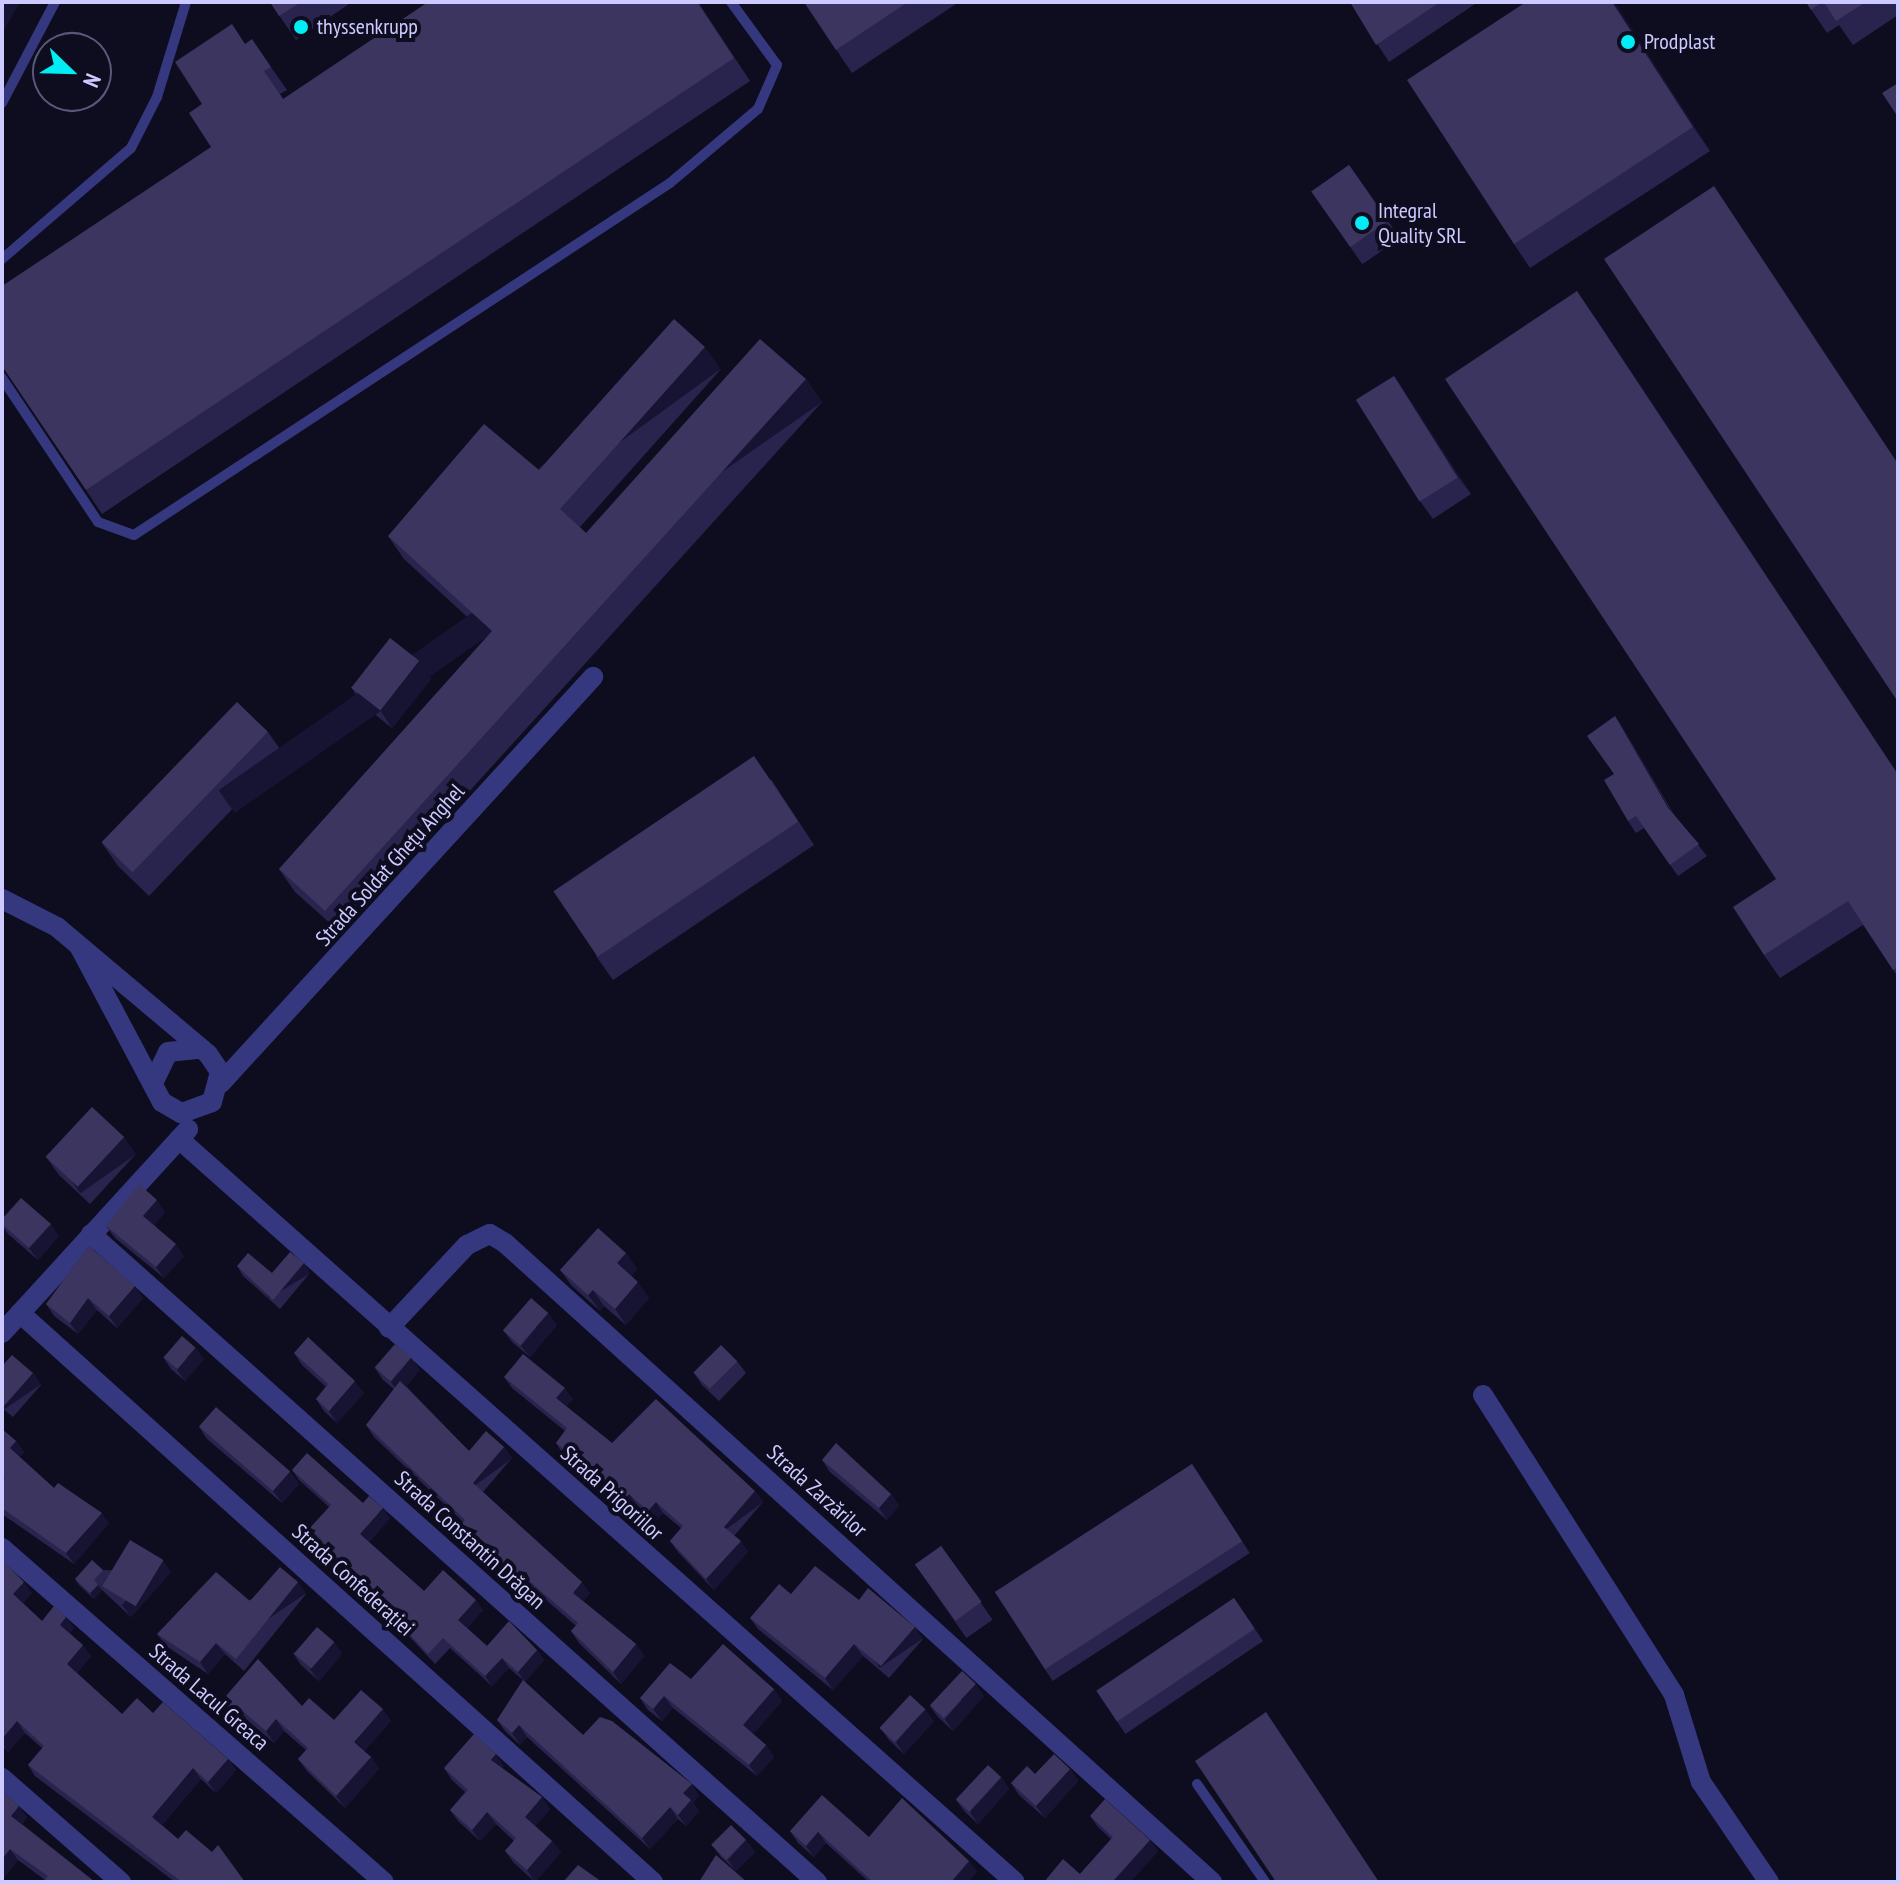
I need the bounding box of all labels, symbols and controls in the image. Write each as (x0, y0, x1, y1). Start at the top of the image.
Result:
place label: thyssenkrupp (317, 14, 418, 40)
marker: thyssenkrupp (292, 18, 310, 36)
place label: Prodplast (1644, 29, 1715, 55)
north arrow (32, 32, 112, 112)
marker: Prodplast (1619, 33, 1637, 51)
text: N (77, 70, 107, 92)
place label: Integral Quality SRL (1378, 197, 1466, 248)
marker: Integral Quality SRL (1353, 214, 1371, 232)
street label: Strada Soldat Ghețu Anghel (310, 778, 470, 952)
street label: Strada Zarzărilor (761, 1439, 873, 1543)
street label: Strada Prigoriilor (555, 1440, 669, 1546)
street label: Strada Constantin Drăgan (389, 1466, 551, 1614)
street label: Strada Confederației (287, 1518, 419, 1642)
street label: Strada Lacul Greaca (144, 1638, 274, 1756)

